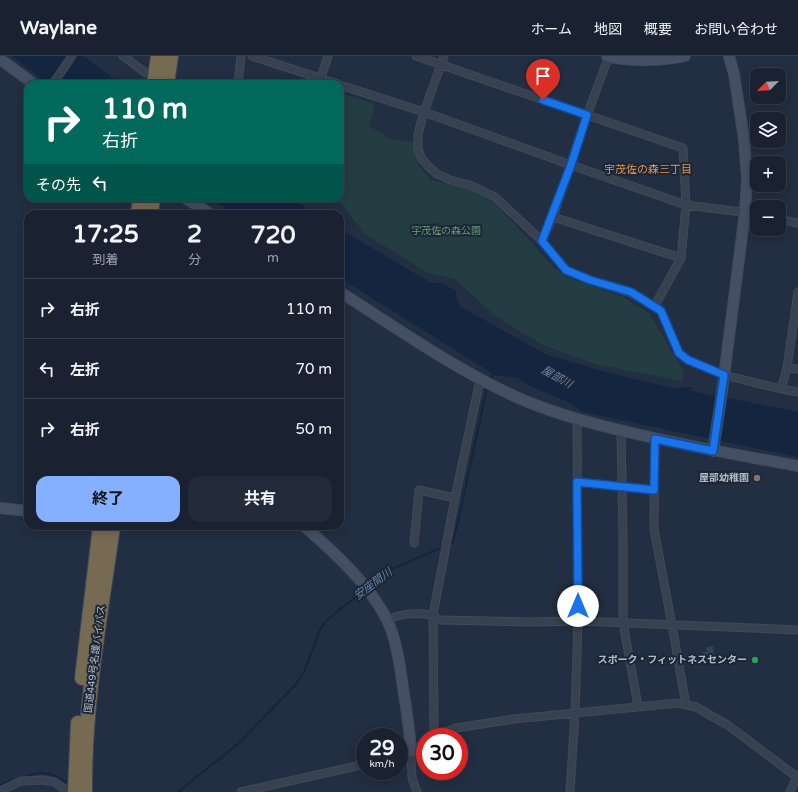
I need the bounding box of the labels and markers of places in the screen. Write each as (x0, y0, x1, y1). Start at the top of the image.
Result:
pin (526, 59, 560, 100)
place label: 屋部幼稚園 (699, 472, 749, 484)
marker: 屋部幼稚園 (752, 473, 762, 483)
place label: スポーク・フィットネスセンター (597, 654, 747, 666)
marker: スポーク・フィットネスセンター (750, 655, 760, 665)

